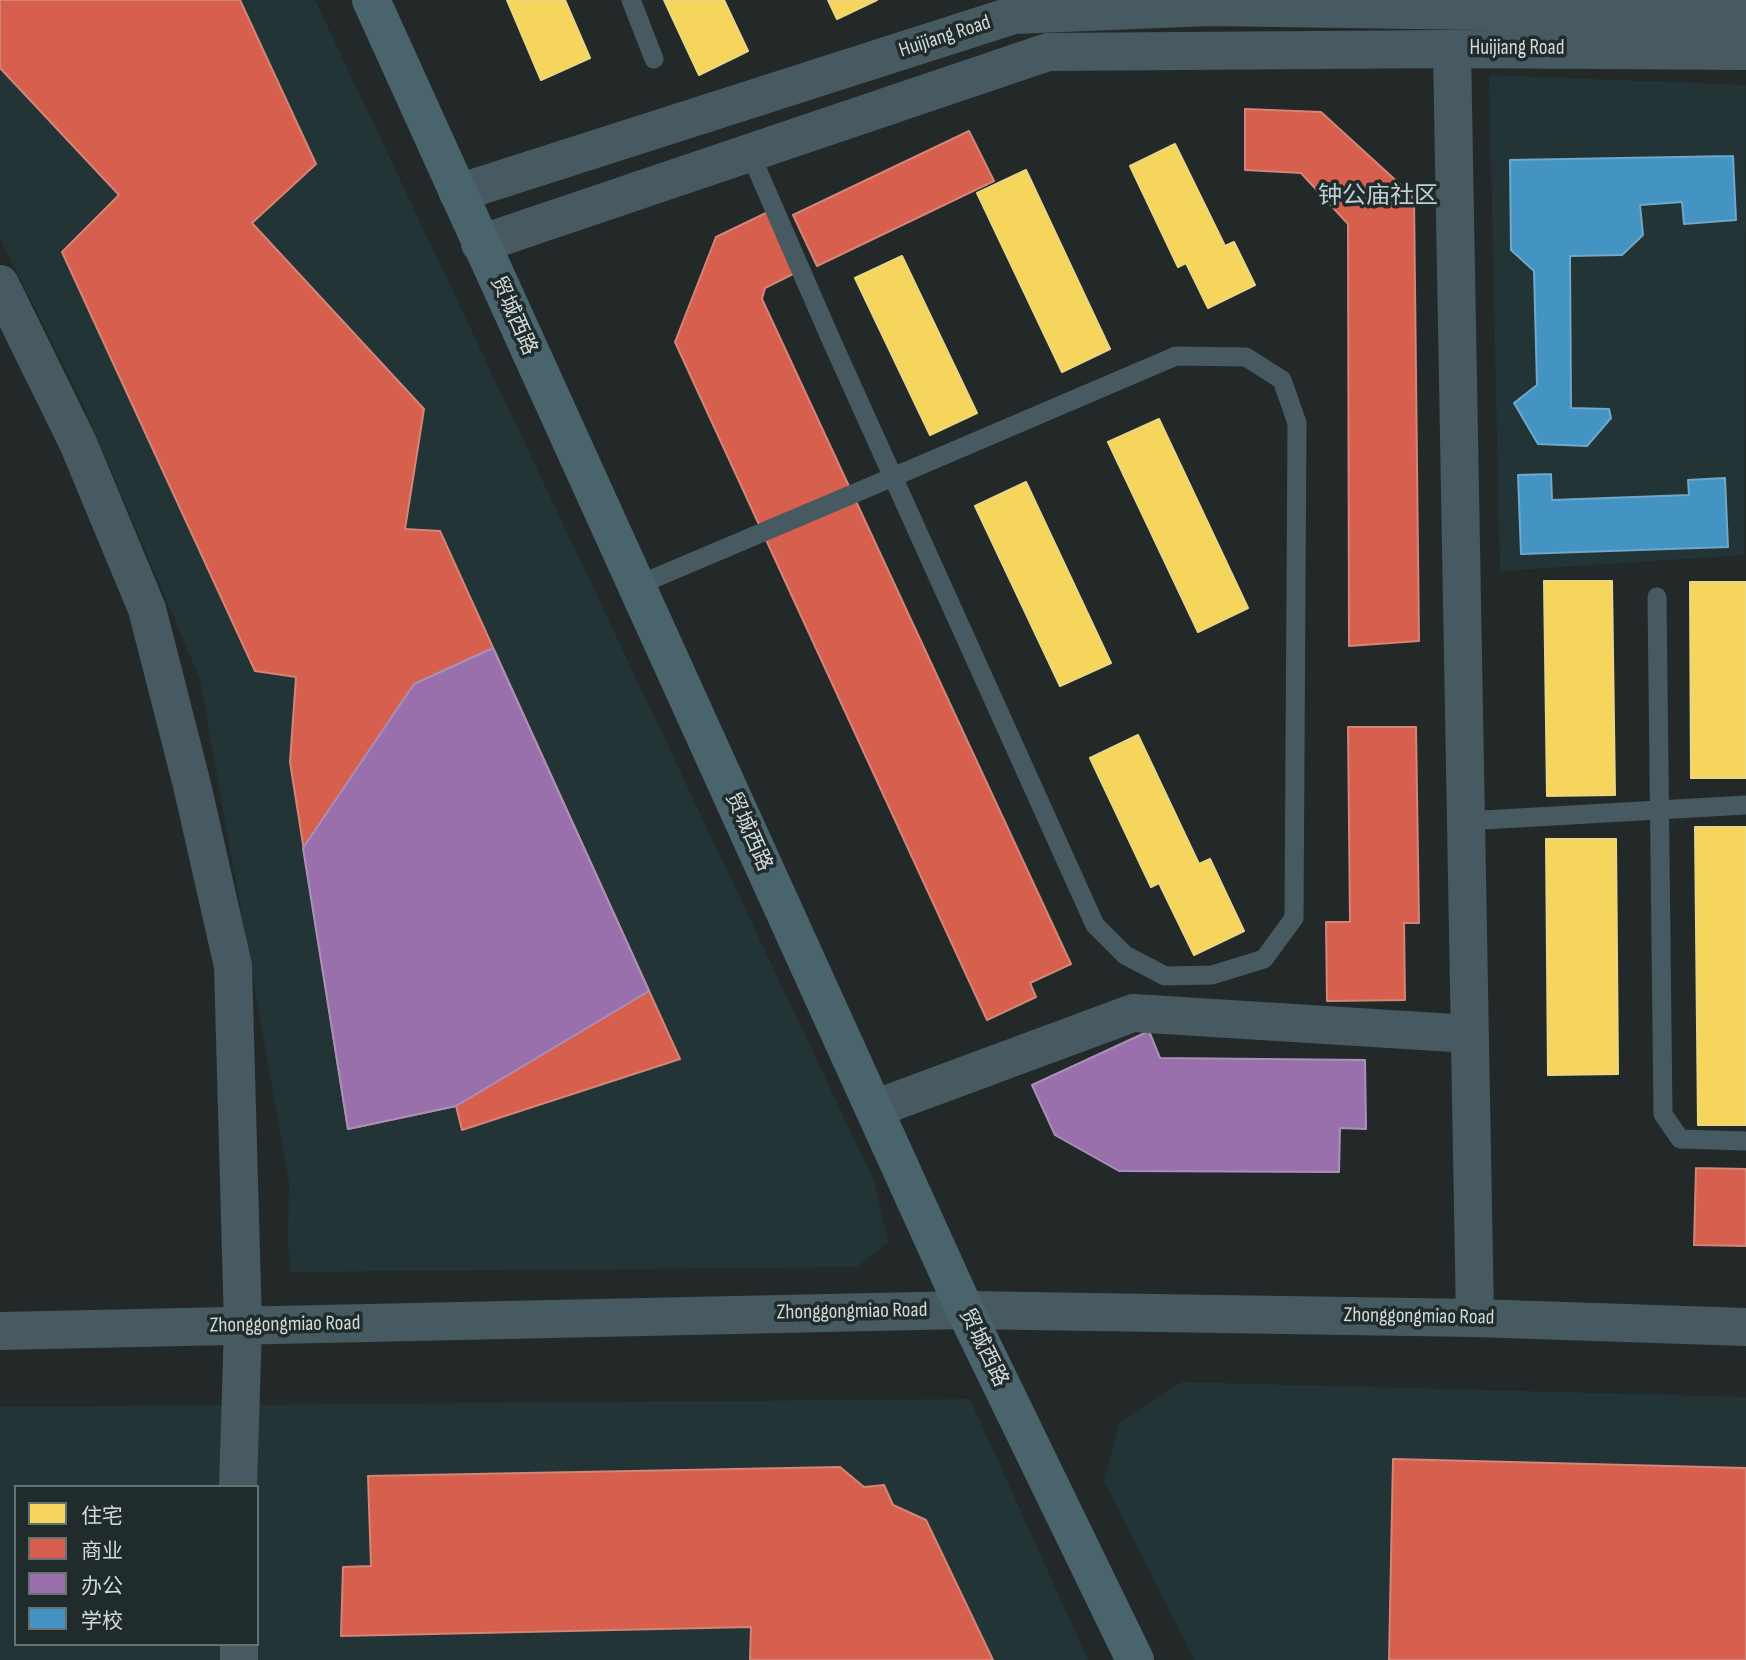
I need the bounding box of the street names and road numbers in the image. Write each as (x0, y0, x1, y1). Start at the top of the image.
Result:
street label: Huijiang Road (896, 10, 994, 64)
street label: Huijiang Road (1470, 36, 1564, 62)
street label: 贸城西路 (484, 273, 542, 359)
street label: 贸城西路 (719, 789, 777, 875)
street label: Zhonggongmiao Road (776, 1298, 928, 1326)
street label: Zhonggongmiao Road (1343, 1303, 1495, 1331)
street label: 贸城西路 (953, 1305, 1013, 1391)
street label: Zhonggongmiao Road (209, 1311, 361, 1339)

